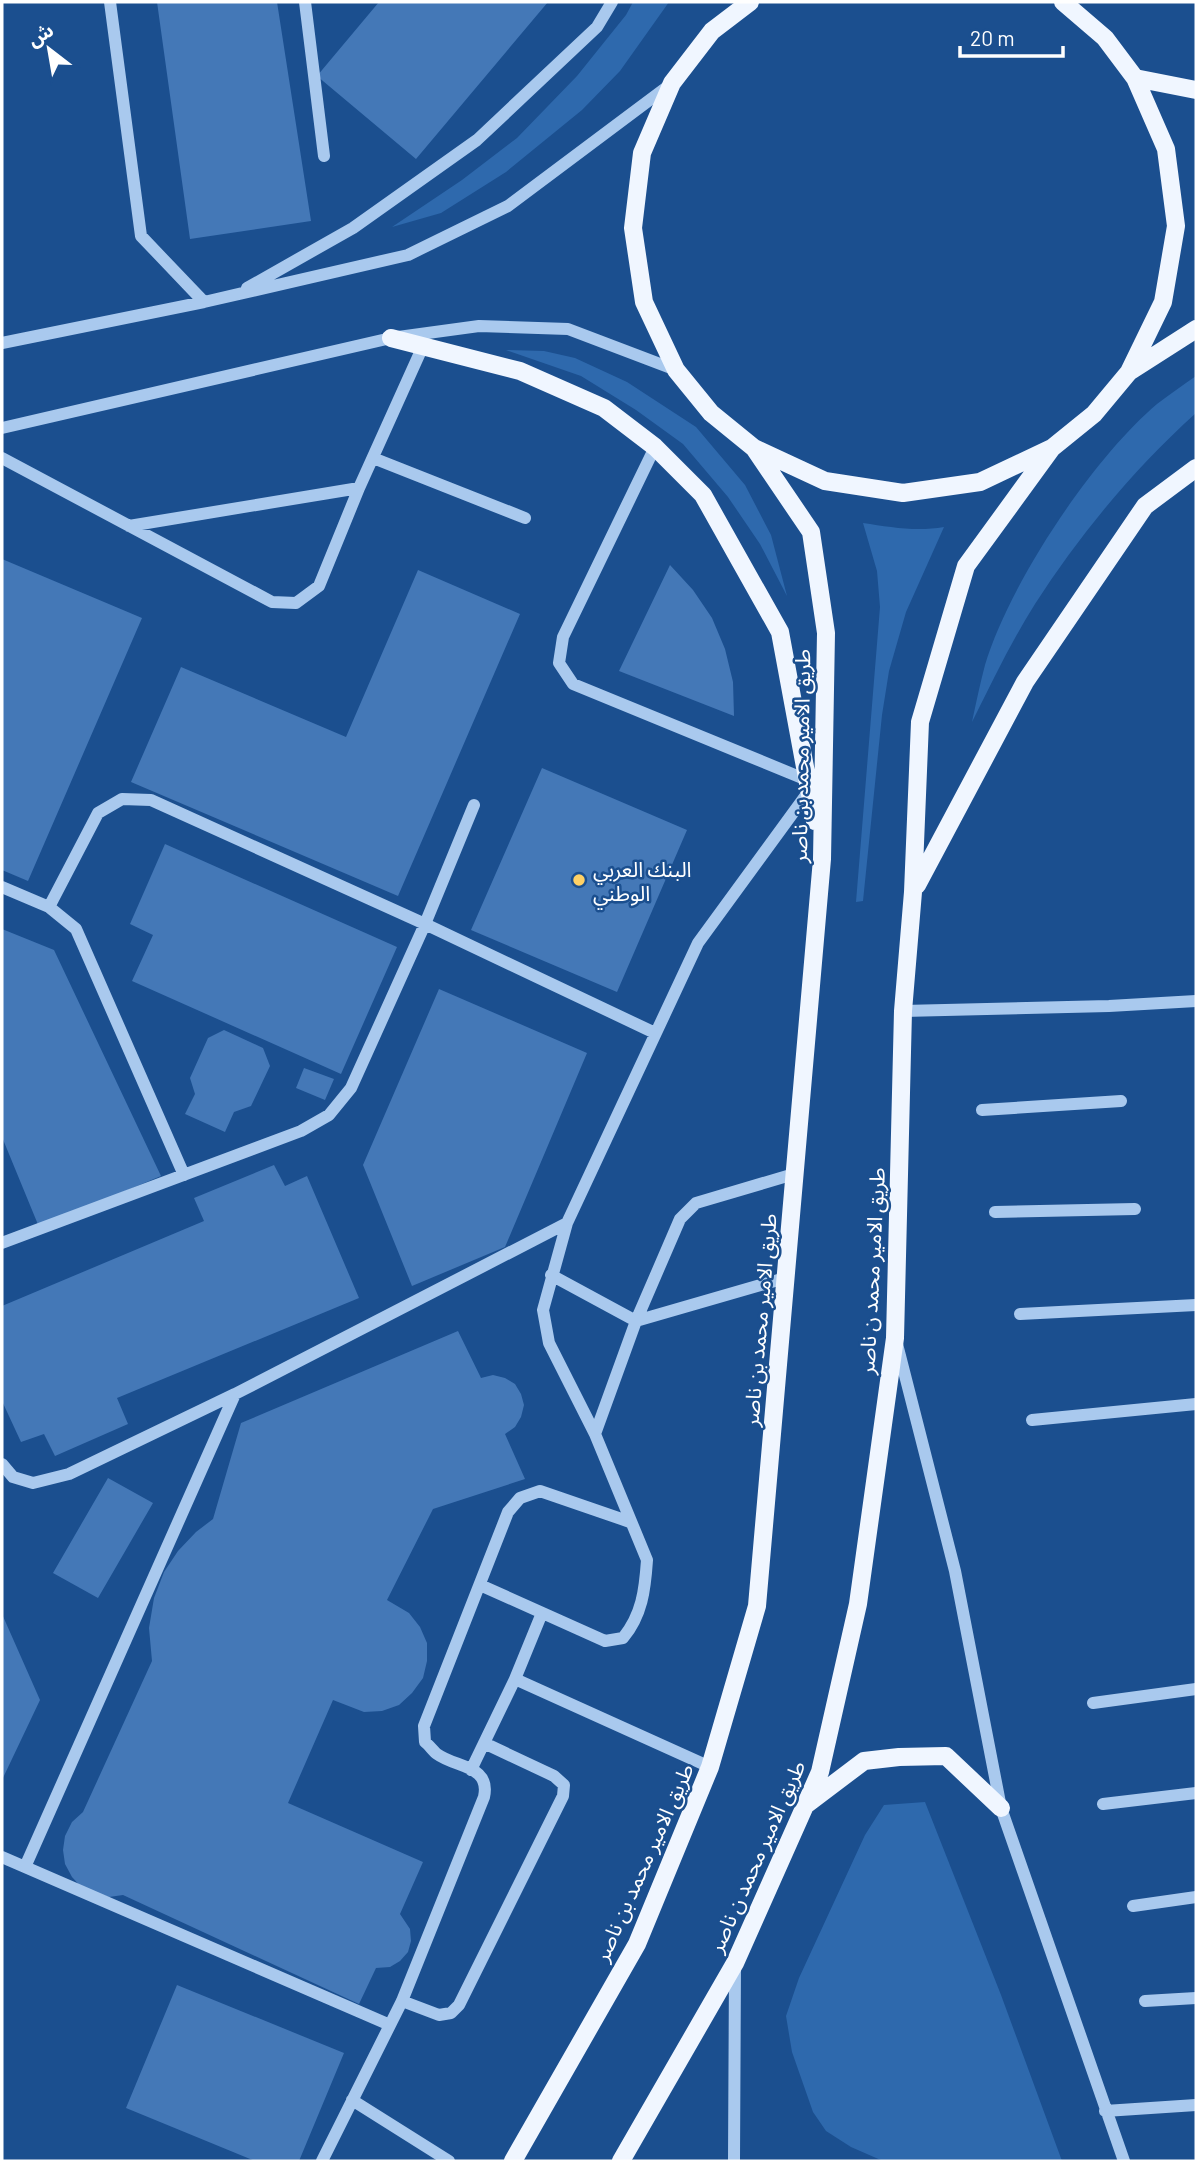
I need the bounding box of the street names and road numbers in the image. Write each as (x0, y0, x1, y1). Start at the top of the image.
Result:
street label: طريق الامير محمد بن ناصر (786, 649, 816, 864)
street label: طريق الامير محمد ن ناصر (853, 1167, 891, 1376)
street label: طريق الامير محمد بن ناصر (737, 1212, 783, 1429)
street label: طريق الامير محمد ن ناصر (702, 1756, 811, 1958)
street label: طريق الامير محمد بن ناصر (588, 1759, 700, 1967)

